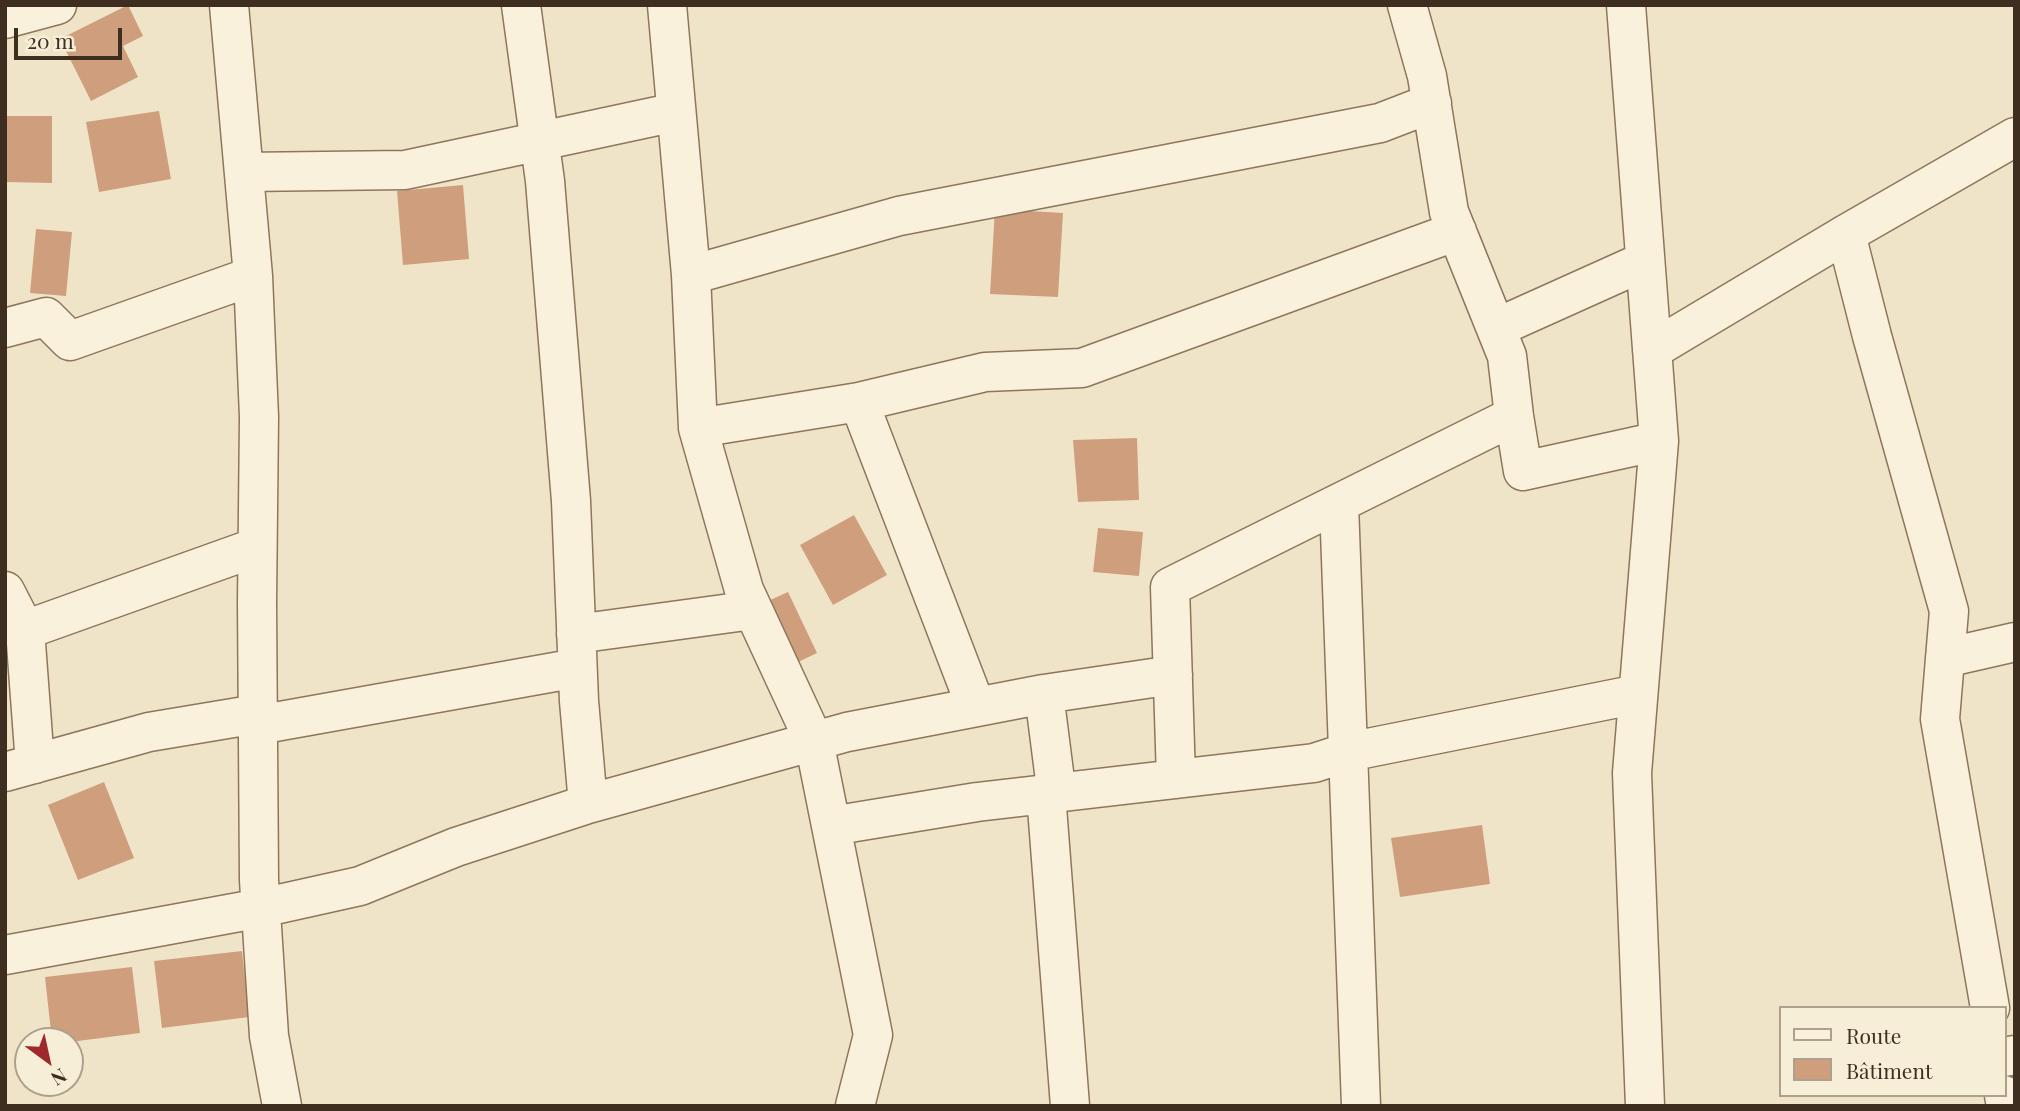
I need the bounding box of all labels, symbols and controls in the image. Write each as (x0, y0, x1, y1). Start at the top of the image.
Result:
scale bar (18, 14, 126, 58)
text: 20 m (27, 26, 74, 54)
legend (1778, 1006, 2006, 1097)
text: Route (1846, 1021, 1901, 1049)
north arrow (14, 1027, 84, 1097)
text: Bâtiment (1846, 1056, 1932, 1084)
text: N (47, 1063, 72, 1093)

